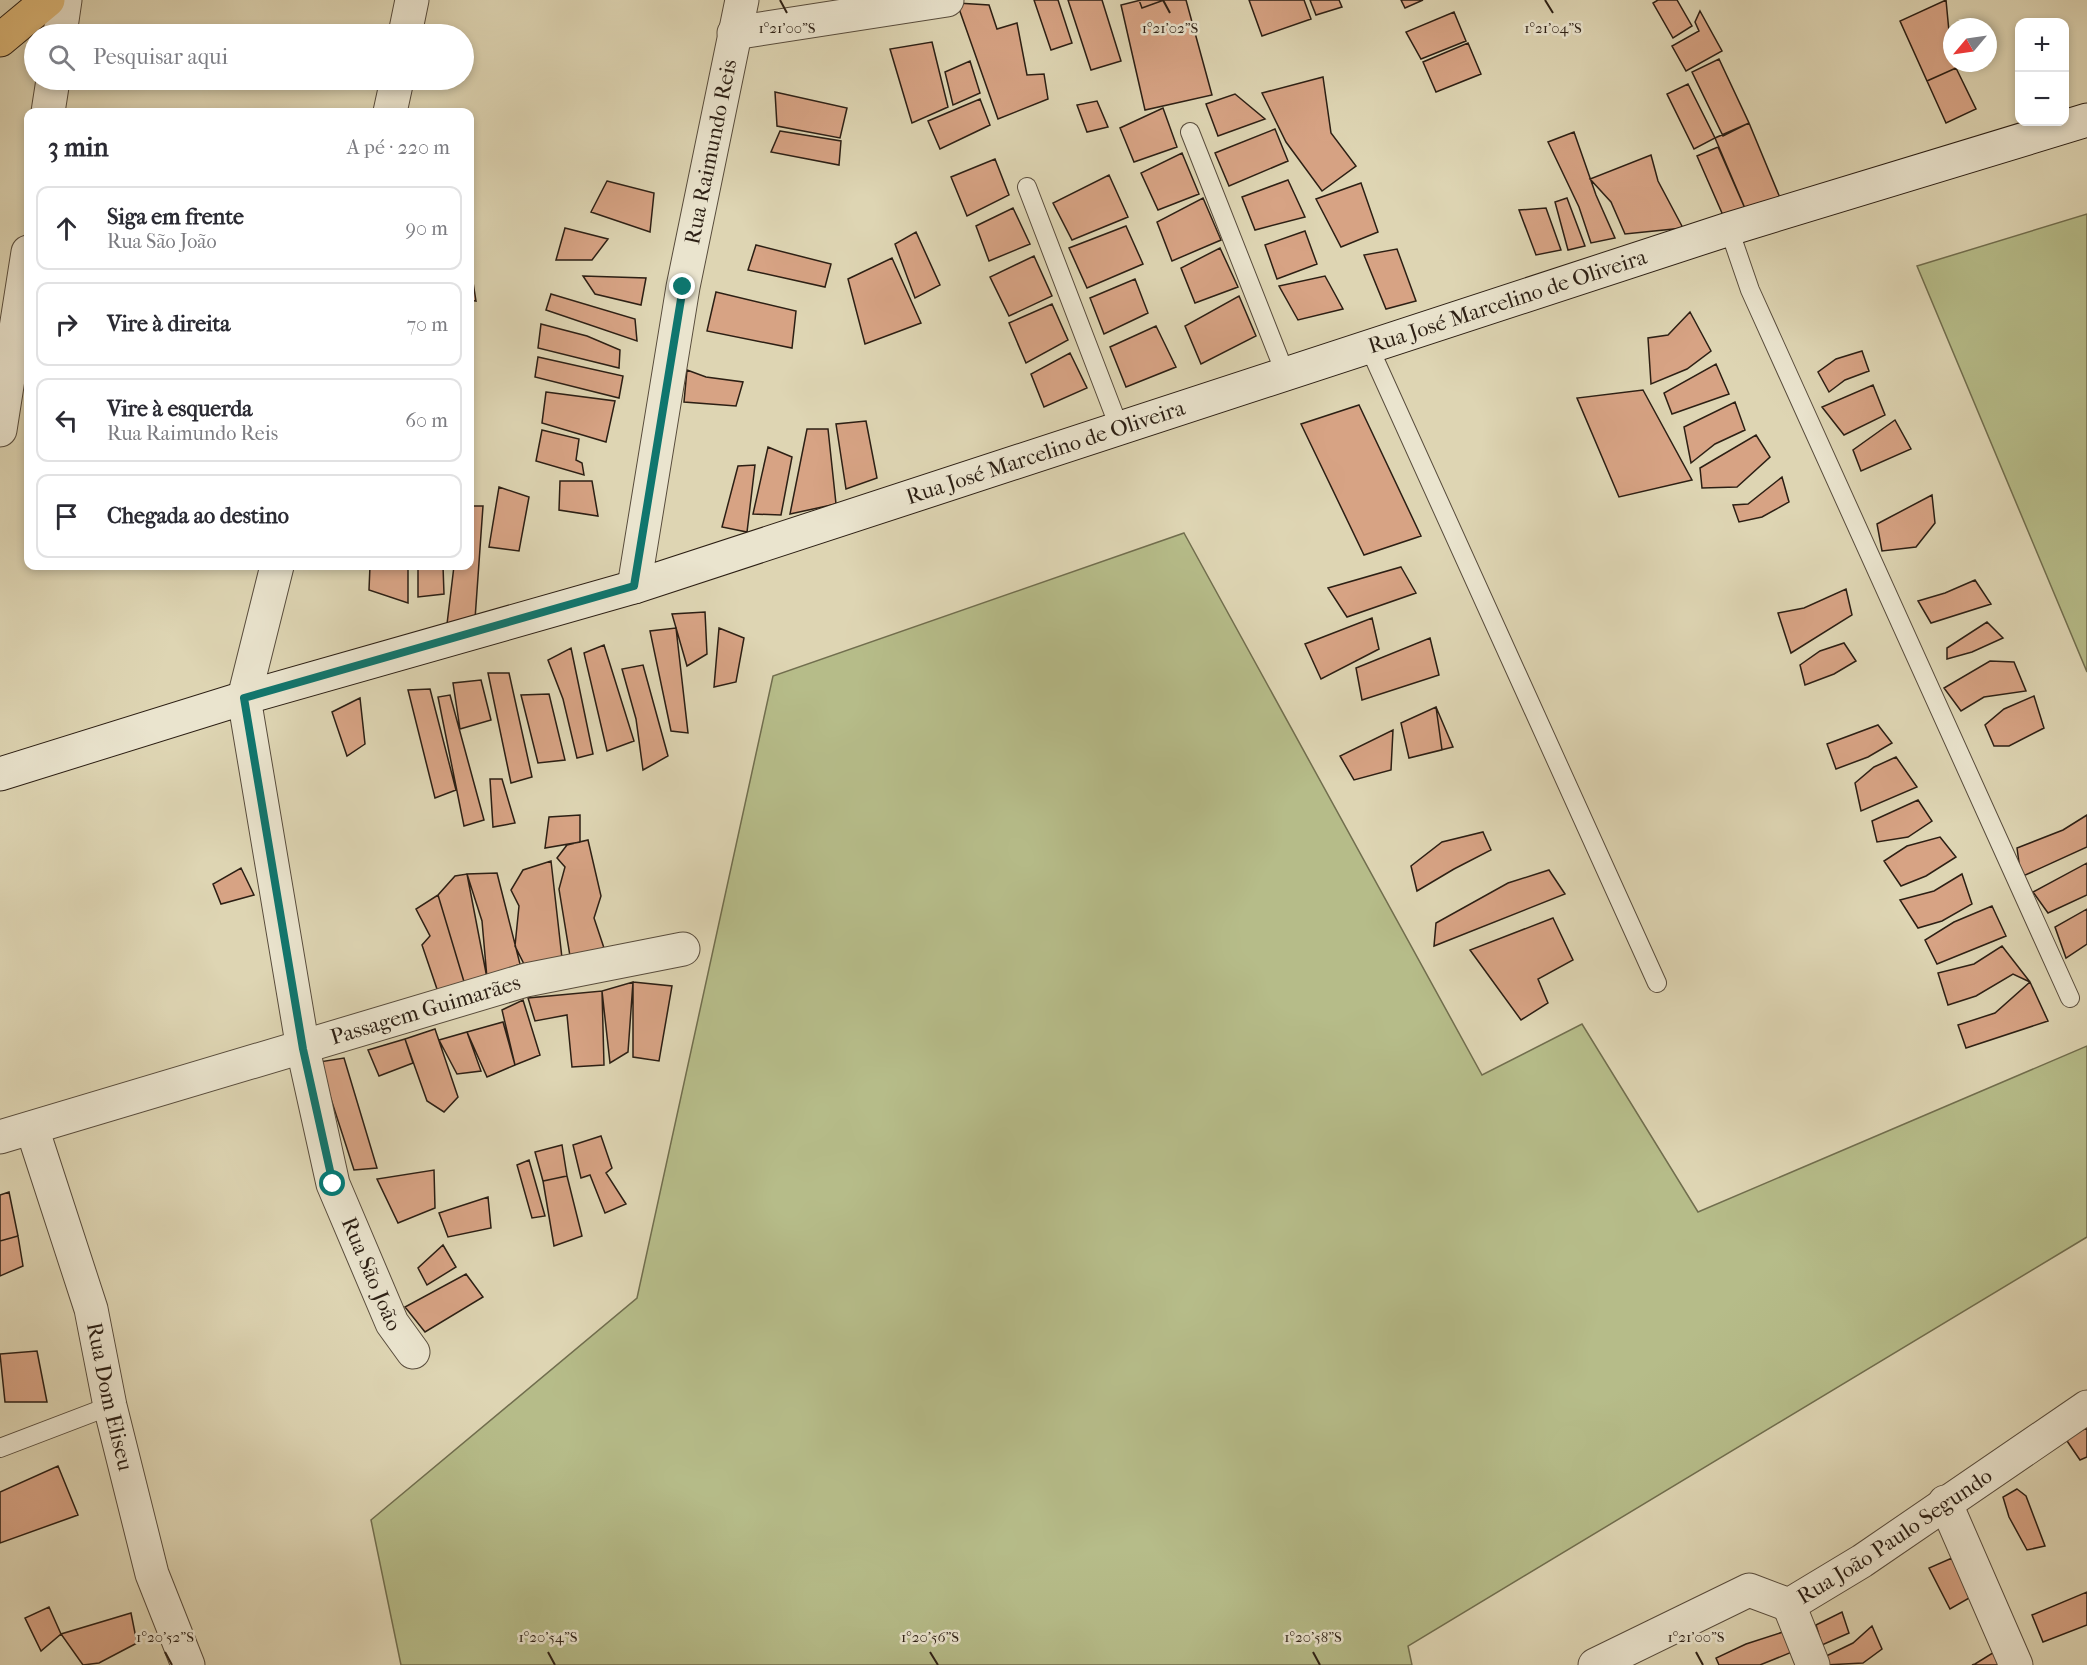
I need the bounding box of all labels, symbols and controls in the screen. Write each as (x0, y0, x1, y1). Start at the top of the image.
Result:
north arrow (1943, 18, 1997, 72)
map controls (2015, 18, 2069, 126)
button: + (2015, 18, 2069, 72)
text: 1°21'00"S (758, 19, 816, 37)
text: 1°21'02"S (1142, 19, 1199, 37)
text: 1°21'04"S (1524, 19, 1582, 37)
search box (24, 24, 474, 90)
icon: search (45, 41, 78, 74)
text: Pesquisar aqui (93, 44, 228, 70)
street label: Rua Raimundo Reis (679, 57, 742, 247)
button: − (2015, 72, 2069, 126)
text: 3 min (48, 132, 109, 163)
text: A pé · 220 m (347, 136, 450, 159)
text: Siga em frente (107, 204, 244, 230)
icon: ahead (50, 212, 83, 245)
text: 90 m (406, 217, 448, 240)
text: Rua São João (107, 230, 217, 253)
street label: Rua José Marcelino de Oliveira (1365, 243, 1651, 359)
route end (669, 273, 695, 299)
icon: right (50, 308, 83, 341)
text: Vire à direita (107, 311, 230, 337)
text: 70 m (406, 313, 448, 336)
street label: Rua José Marcelino de Oliveira (903, 395, 1189, 510)
text: Vire à esquerda (107, 396, 252, 422)
icon: left (50, 404, 83, 437)
text: 60 m (405, 409, 448, 432)
text: Rua Raimundo Reis (107, 422, 278, 445)
icon: arrive (50, 500, 83, 533)
text: Chegada ao destino (107, 503, 289, 529)
street label: Passagem Guimarães (327, 969, 524, 1051)
route start (319, 1170, 345, 1196)
street label: Rua São João (336, 1213, 407, 1336)
street label: Rua Dom Eliseu (81, 1320, 139, 1474)
street label: Rua João Paulo Segundo (1792, 1463, 1997, 1610)
text: 1°20'52"S (136, 1628, 194, 1646)
text: 1°20'54"S (519, 1628, 578, 1646)
text: 1°20'56"S (901, 1628, 959, 1646)
text: 1°20'58"S (1284, 1628, 1342, 1646)
text: 1°21'00"S (1667, 1628, 1725, 1646)

